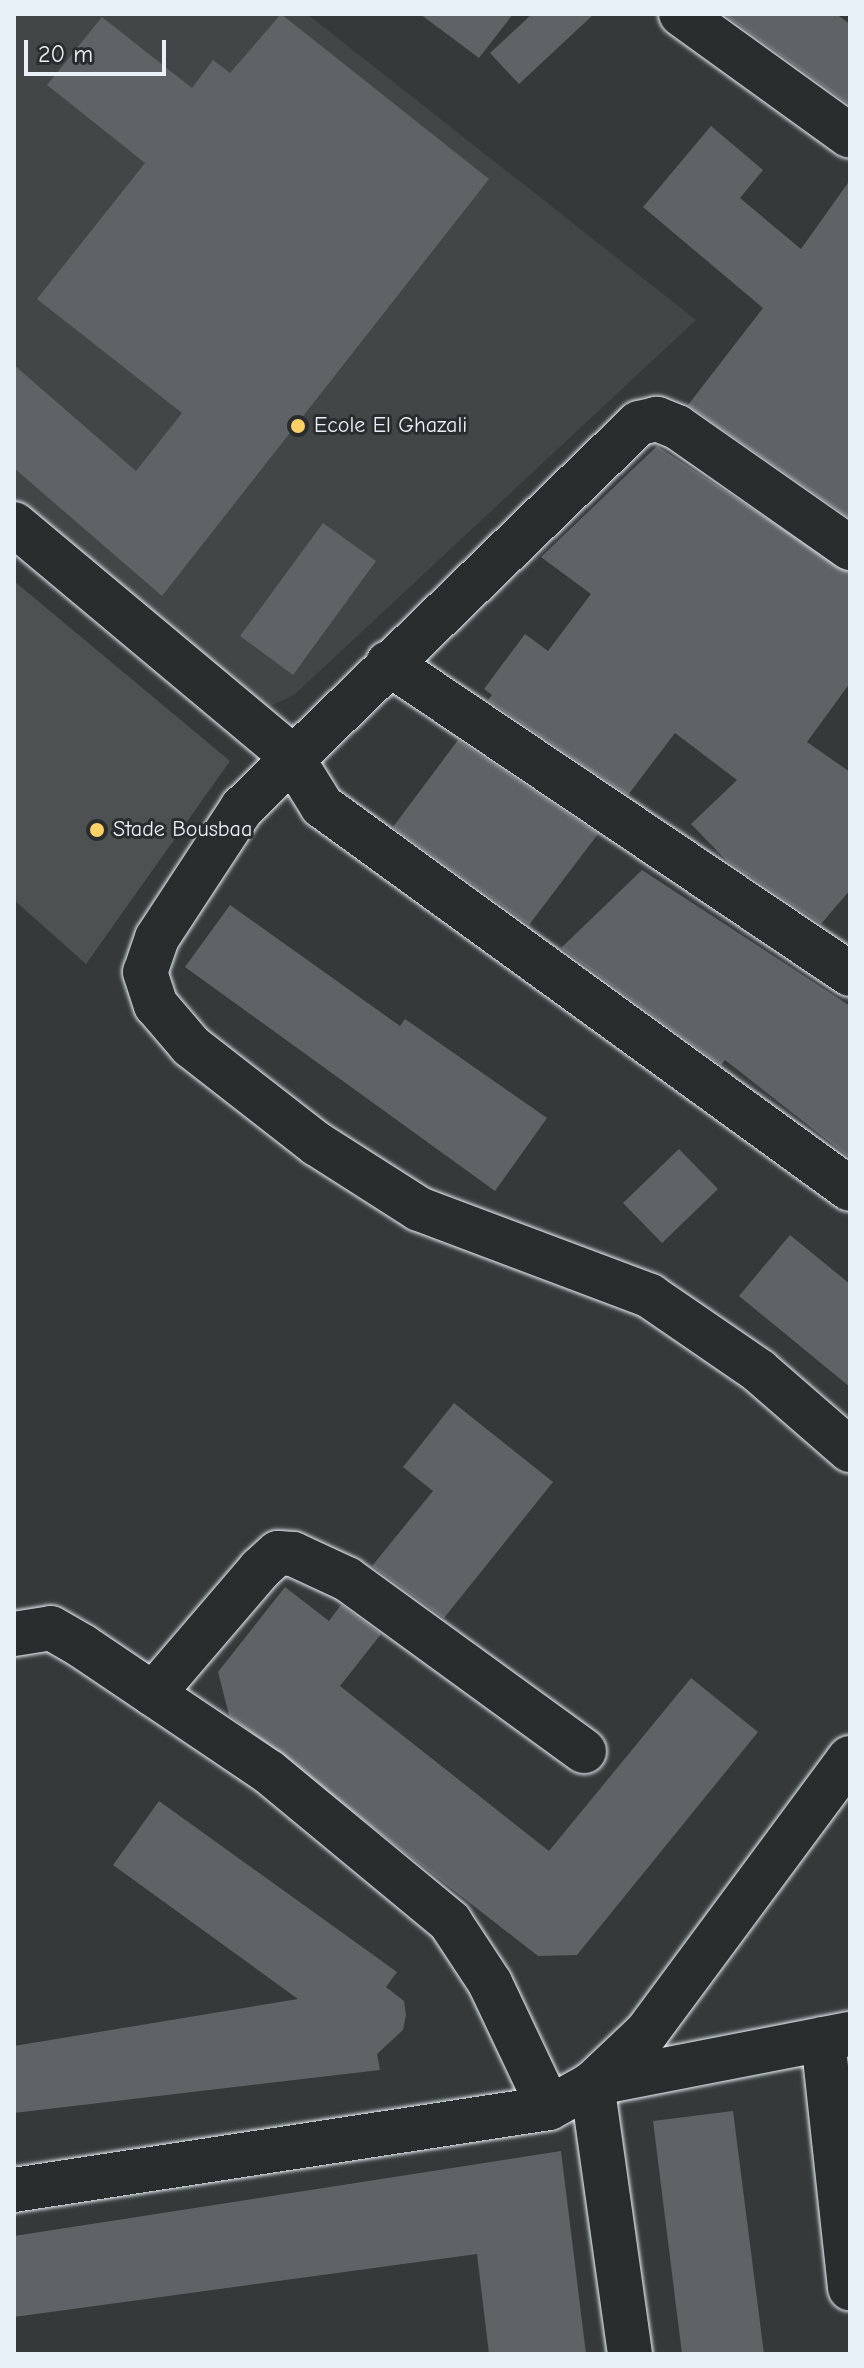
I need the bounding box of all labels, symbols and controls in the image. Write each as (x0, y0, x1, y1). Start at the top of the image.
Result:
scale bar (28, 24, 170, 74)
text: 20 m (38, 40, 93, 68)
place label: Ecole El Ghazali (314, 413, 467, 439)
marker: Ecole El Ghazali (289, 417, 307, 435)
place label: Stade Bousbaa (113, 817, 252, 843)
marker: Stade Bousbaa (88, 821, 106, 839)

